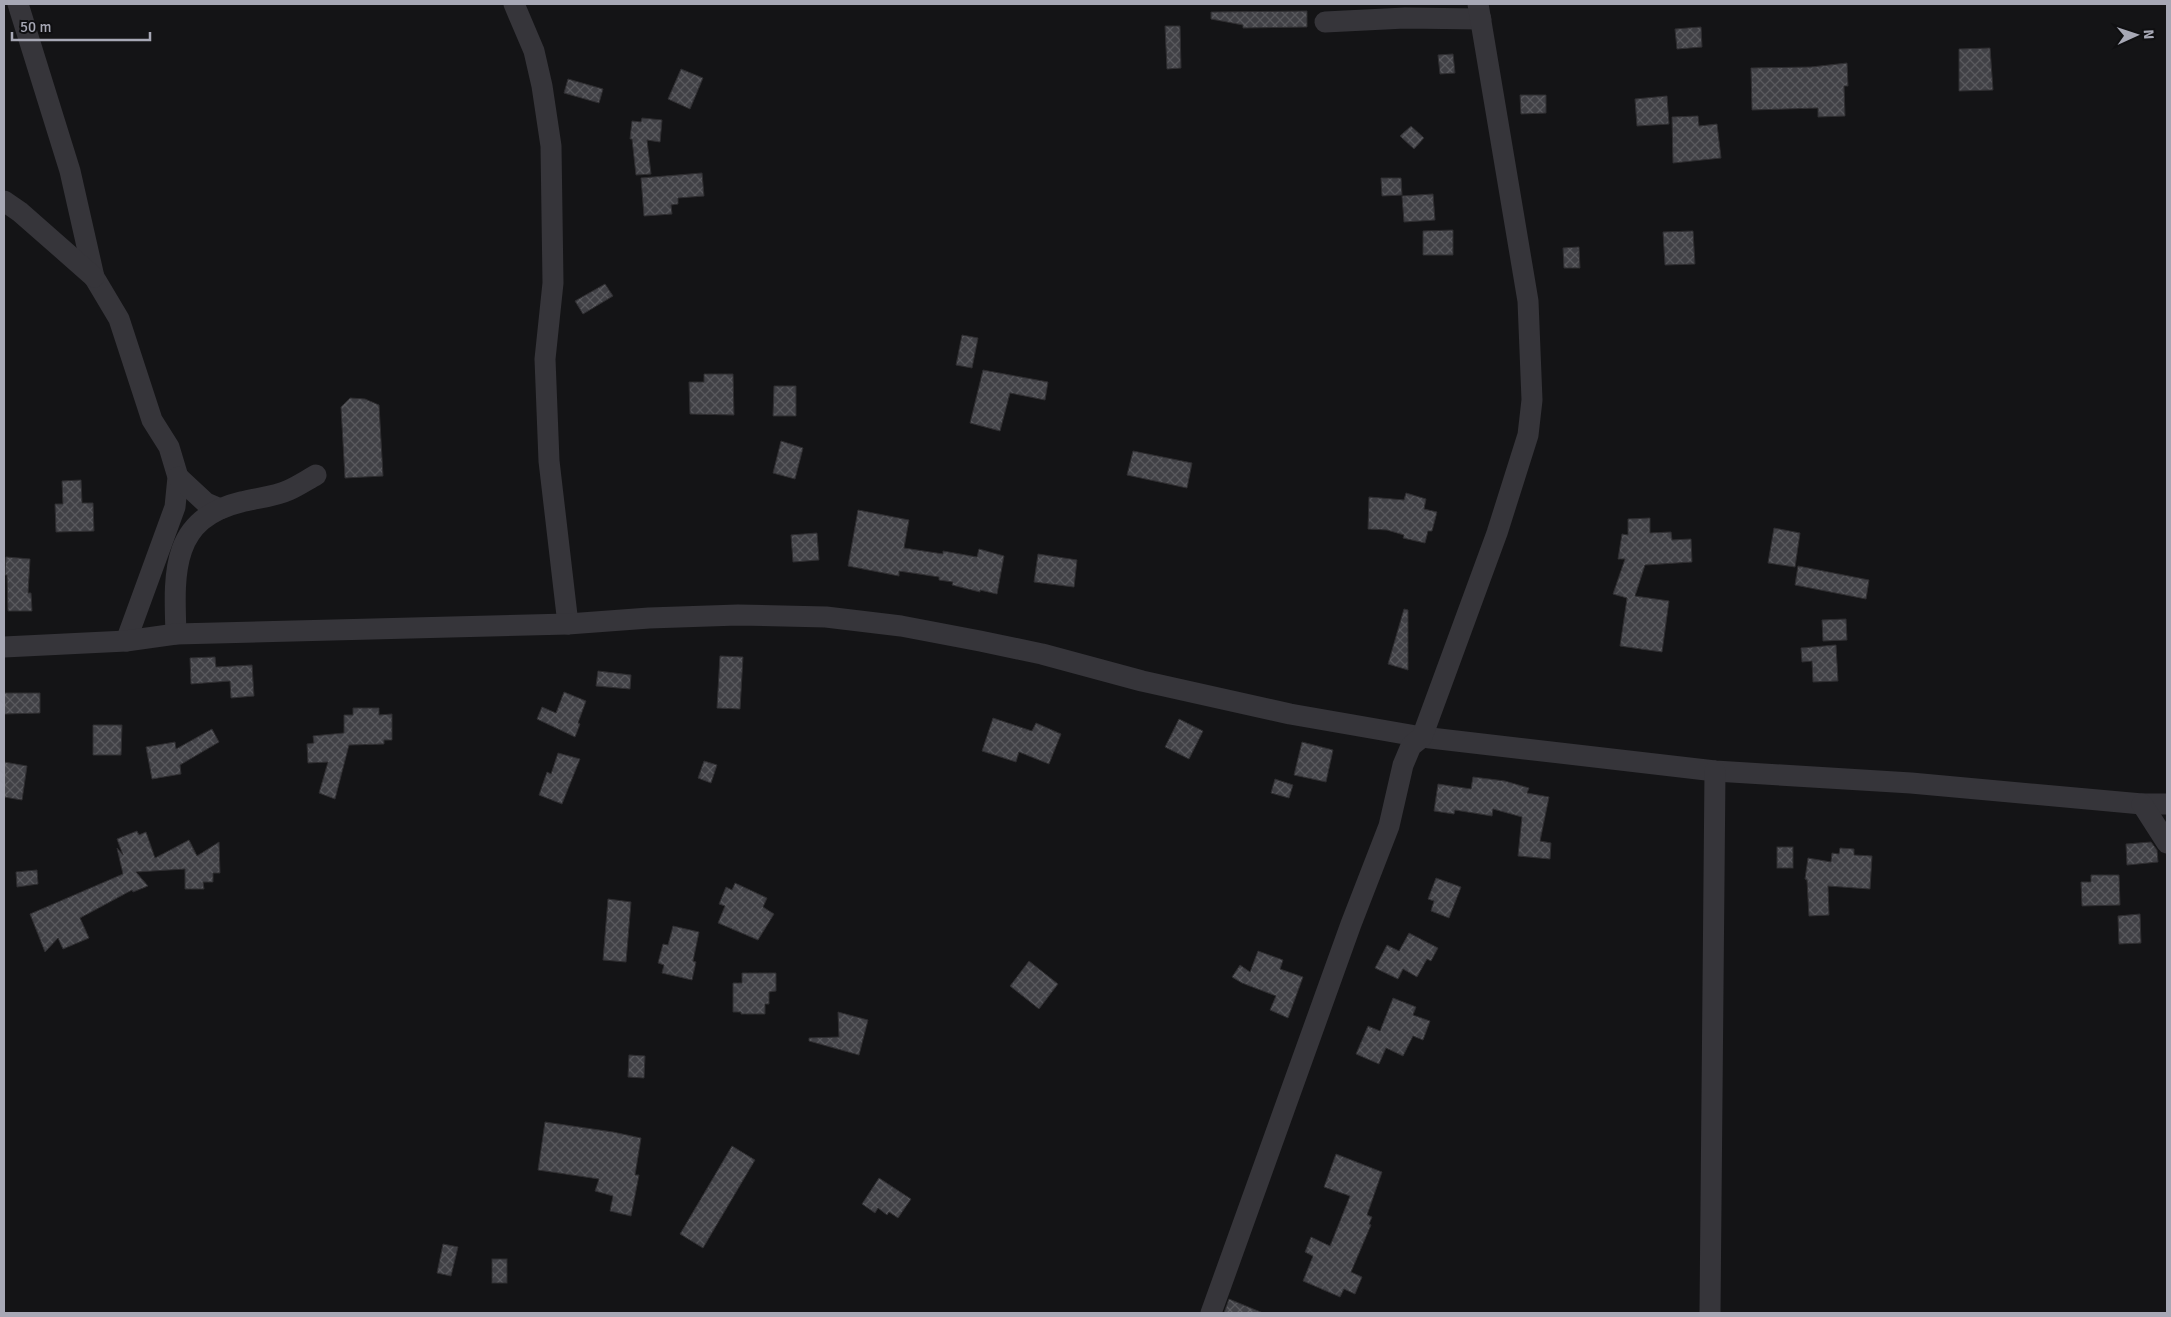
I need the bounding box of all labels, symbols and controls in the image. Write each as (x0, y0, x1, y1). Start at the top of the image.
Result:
scale bar (12, 10, 150, 42)
north arrow (2111, 10, 2161, 60)
text: 50 m (20, 18, 51, 36)
text: N (2140, 29, 2157, 40)

